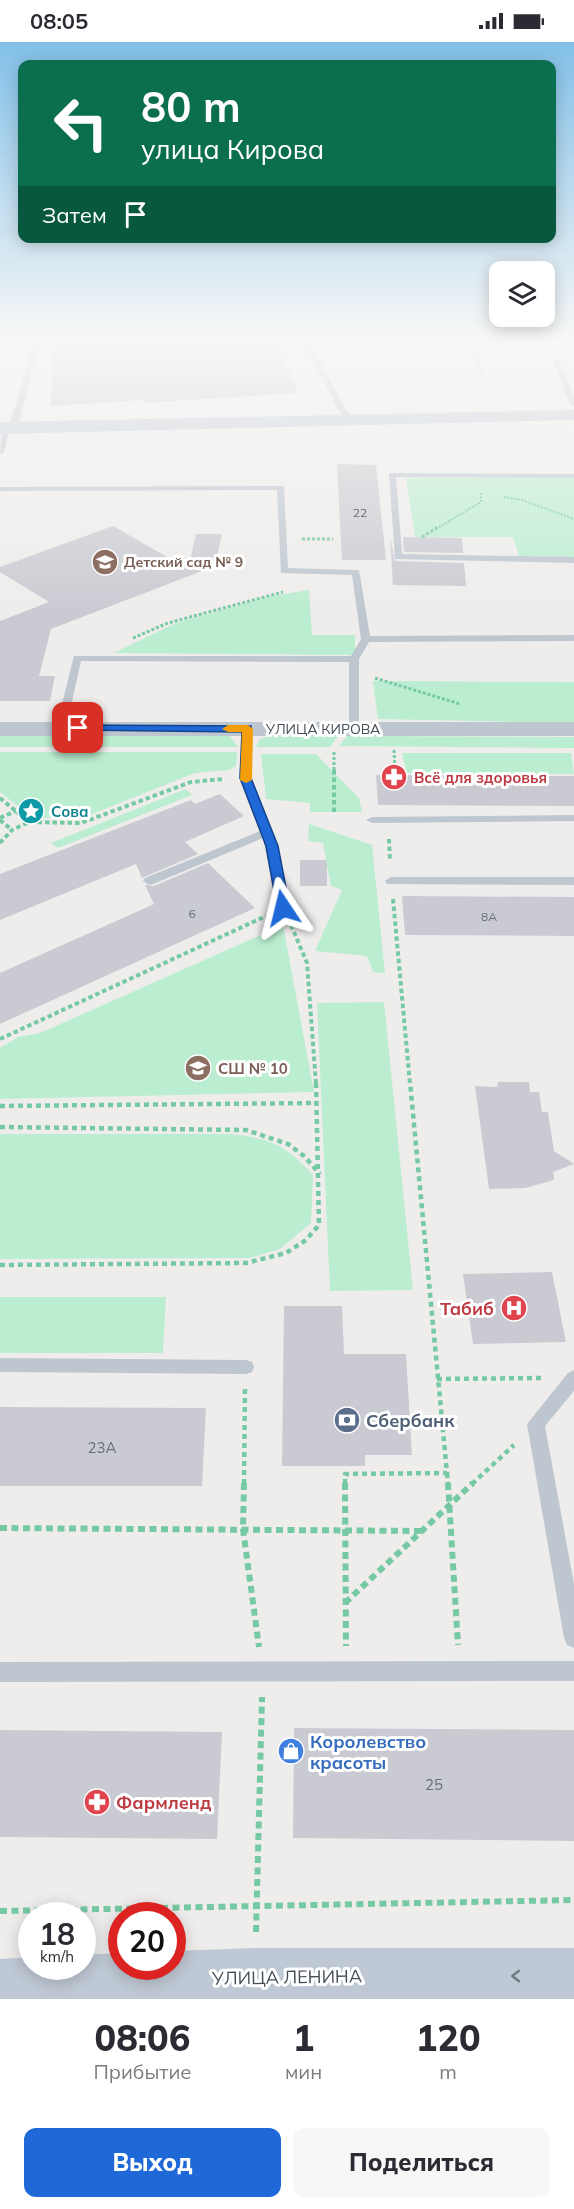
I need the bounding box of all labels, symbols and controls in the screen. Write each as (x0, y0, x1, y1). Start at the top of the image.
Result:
text: 08:05 (30, 7, 88, 35)
text: 80 m (141, 80, 241, 133)
icon: left (42, 84, 120, 162)
text: улица Кирова (141, 132, 324, 166)
icon: arrive (119, 198, 152, 231)
text: Затем (42, 201, 107, 229)
map controls (489, 261, 555, 327)
button: layers (489, 261, 555, 327)
house number: 22 (353, 505, 367, 520)
school or university icon: Детский сад № 9 (90, 547, 120, 577)
place label: Детский сад № 9 (124, 553, 243, 571)
pin (52, 702, 103, 753)
icon: arrive (61, 711, 94, 744)
street label: УЛИЦА КИРОВА (265, 720, 381, 738)
pharmacy icon: Всё для здоровья (379, 762, 409, 792)
place label: Всё для здоровья (414, 768, 547, 787)
place icon: Сова (16, 796, 46, 826)
place label: Сова (51, 802, 88, 821)
position arrow (251, 876, 315, 940)
house number: 6 (188, 906, 196, 921)
house number: 8А (481, 909, 497, 924)
school or university icon: СШ № 10 (183, 1053, 213, 1083)
place label: СШ № 10 (218, 1059, 288, 1078)
hospital icon: Табиб (499, 1293, 529, 1323)
place label: Табиб (440, 1297, 494, 1320)
bank icon: Сбербанк (332, 1405, 362, 1435)
place label: Сбербанк (366, 1409, 455, 1432)
house number: 23А (87, 1438, 117, 1457)
place label: Королевство красоты (310, 1730, 426, 1774)
shop icon: Королевство красоты (276, 1736, 306, 1766)
house number: 25 (425, 1775, 443, 1794)
pharmacy icon: Фармленд (82, 1787, 112, 1817)
place label: Фармленд (116, 1791, 212, 1814)
speed limit sign: 20 (108, 1902, 186, 1980)
text: 18 (39, 1915, 75, 1953)
text: km/h (40, 1947, 74, 1966)
street label: УЛИЦА ЛЕНИНА (211, 1964, 362, 1990)
one-way arrow (511, 1970, 520, 1982)
text: 08:06 (95, 2015, 190, 2060)
text: 1 (293, 2015, 314, 2060)
text: 120 (416, 2015, 481, 2060)
text: Прибытие (93, 2059, 191, 2084)
text: мин (285, 2059, 322, 2084)
text: m (439, 2059, 457, 2084)
button: Выход (24, 2128, 281, 2197)
button: Поделиться (293, 2128, 550, 2197)

